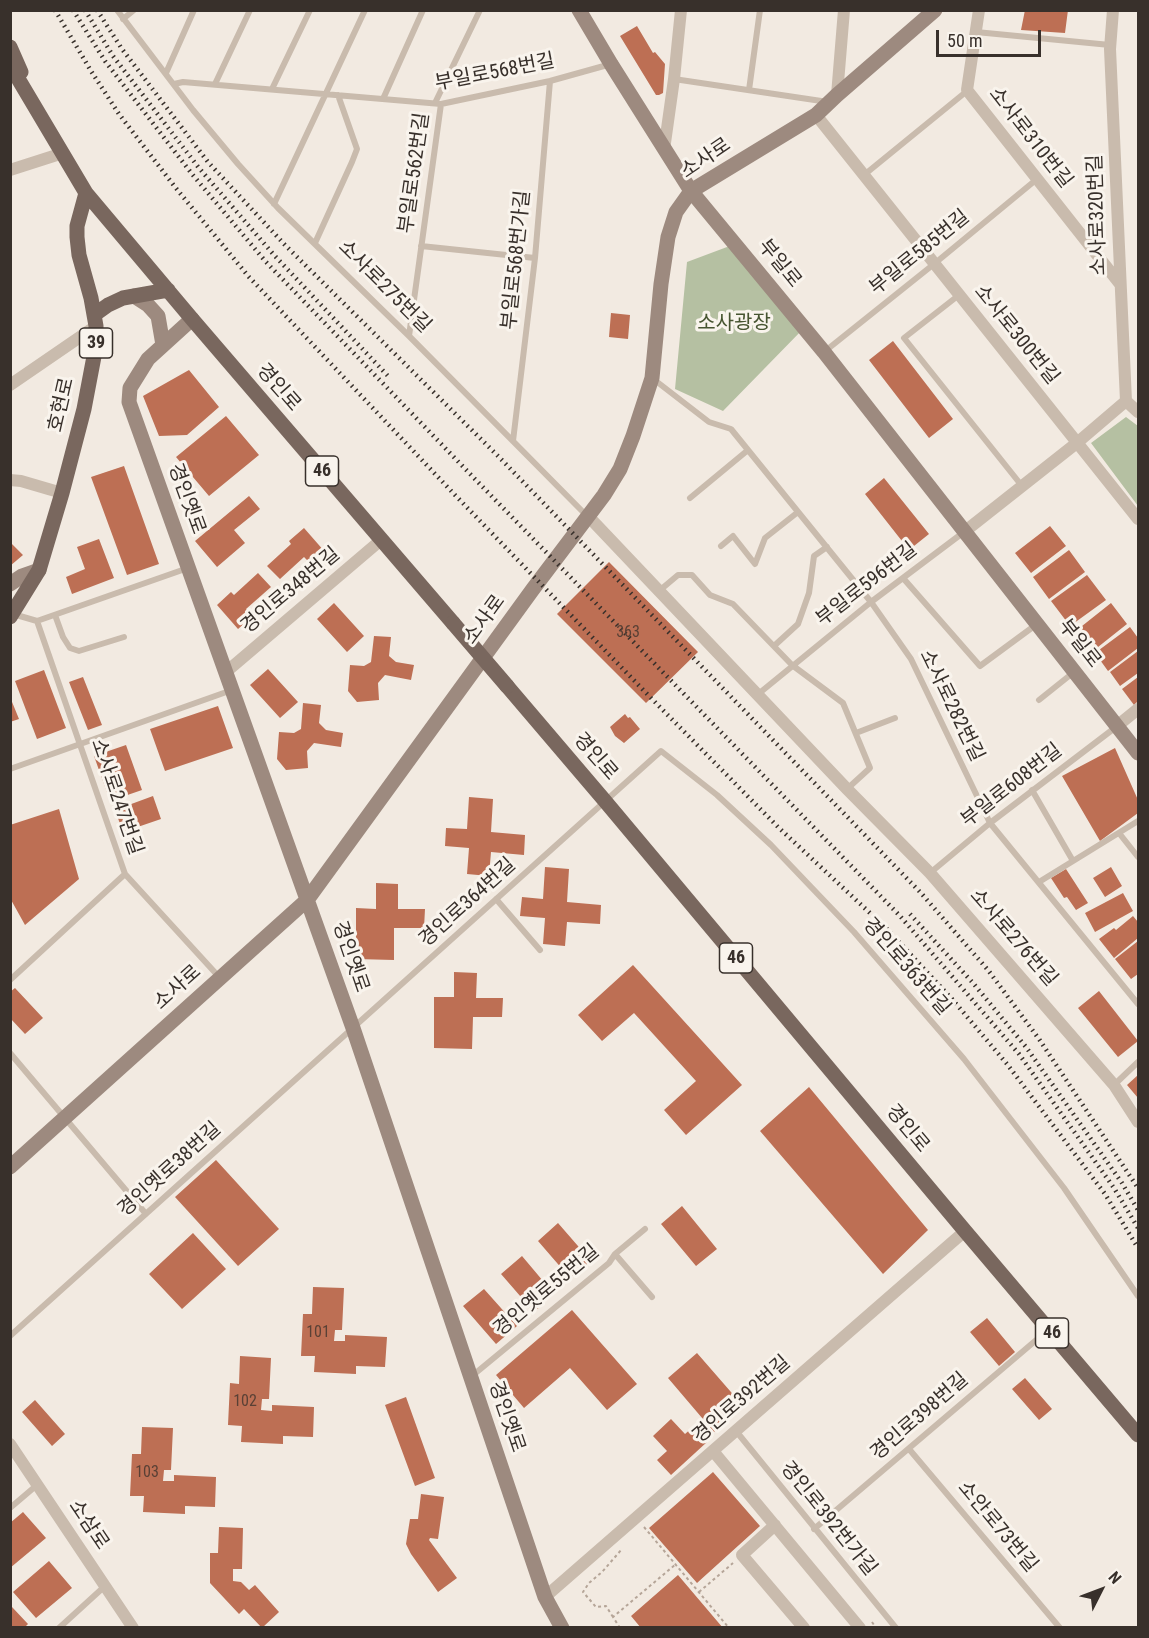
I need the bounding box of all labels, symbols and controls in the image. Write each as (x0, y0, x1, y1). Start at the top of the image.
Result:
scale bar (939, 18, 1044, 56)
text: 50 m (947, 30, 982, 51)
street label: 부일로568번길 (433, 50, 557, 96)
street label: 소사로310번길 (983, 83, 1077, 193)
street label: 부일로562번길 (395, 111, 435, 235)
street label: 소사로 (676, 134, 736, 184)
street label: 소사로320번길 (1084, 154, 1112, 276)
street label: 부일로568번가길 (498, 189, 536, 331)
street label: 부일로585번길 (865, 205, 975, 301)
street label: 부일로 (752, 235, 806, 293)
street label: 소사로275번길 (333, 236, 435, 338)
street label: 소사로300번길 (968, 280, 1064, 390)
park label: 소사광장 (697, 312, 771, 336)
road number: 39 (80, 328, 112, 358)
street label: 경인로 (251, 359, 305, 417)
street label: 호현로 (44, 375, 80, 435)
road number: 46 (306, 456, 338, 486)
street label: 경인옛로 (162, 460, 210, 538)
street label: 부일로596번길 (812, 538, 922, 632)
street label: 경인로348번길 (237, 543, 345, 639)
street label: 소사로 (459, 591, 511, 649)
street label: 부일로 (1053, 615, 1105, 673)
house number: 363 (616, 623, 640, 643)
street label: 소사로282번길 (914, 646, 988, 766)
street label: 경인로 (568, 728, 622, 786)
street label: 소사로247번길 (85, 736, 147, 858)
street label: 부일로608번길 (957, 739, 1067, 833)
street label: 경인로364번길 (415, 853, 521, 953)
street label: 소사로276번길 (964, 884, 1062, 992)
street label: 경인로363번길 (857, 913, 955, 1021)
street label: 경인옛로 (327, 918, 373, 996)
road number: 46 (720, 943, 752, 973)
street label: 소사로 (149, 961, 207, 1015)
street label: 경인로 (880, 1100, 934, 1158)
street label: 경인옛로38번길 (114, 1118, 226, 1222)
street label: 경인옛로55번길 (489, 1240, 605, 1342)
road number: 46 (1036, 1318, 1068, 1348)
house number: 101 (306, 1323, 330, 1343)
street label: 경인로392번길 (688, 1351, 796, 1449)
street label: 경인로398번길 (866, 1368, 974, 1466)
street label: 경인옛로 (483, 1378, 529, 1456)
house number: 102 (233, 1392, 257, 1412)
street label: 경인로392번가길 (775, 1457, 881, 1581)
house number: 103 (135, 1463, 159, 1483)
street label: 소안로73번길 (952, 1476, 1042, 1578)
street label: 소삼로 (63, 1495, 113, 1555)
north arrow (1071, 1560, 1131, 1620)
text: N (1104, 1568, 1125, 1588)

